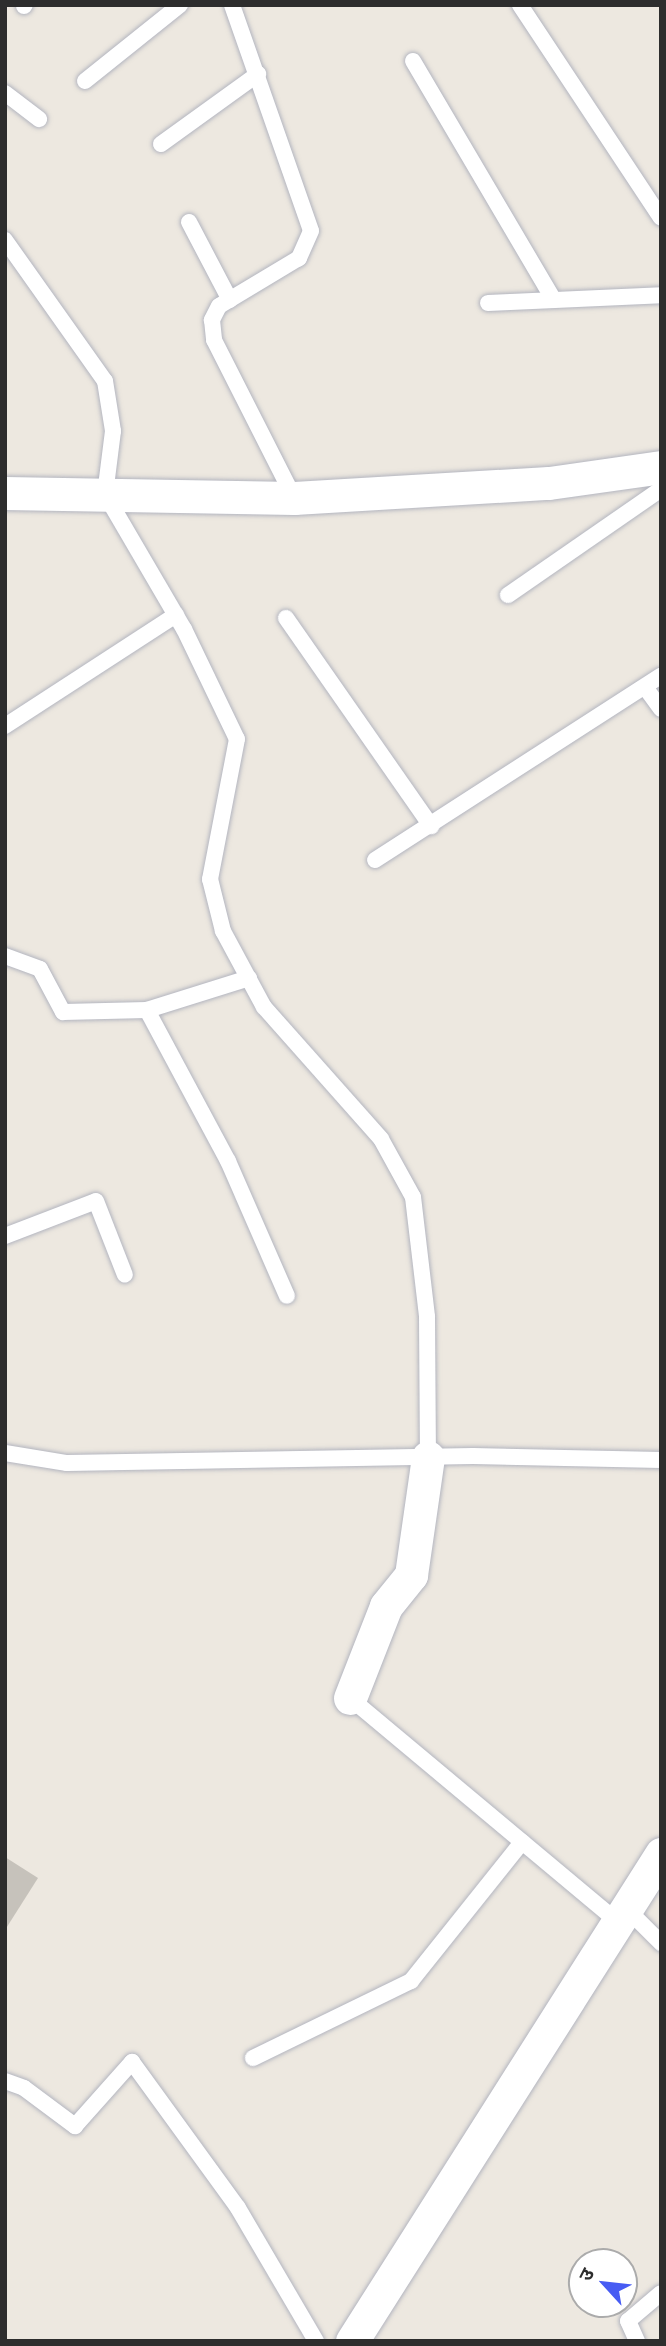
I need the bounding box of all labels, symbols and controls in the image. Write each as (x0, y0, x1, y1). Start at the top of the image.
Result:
north arrow (568, 2248, 638, 2318)
text: उ (574, 2264, 598, 2284)

